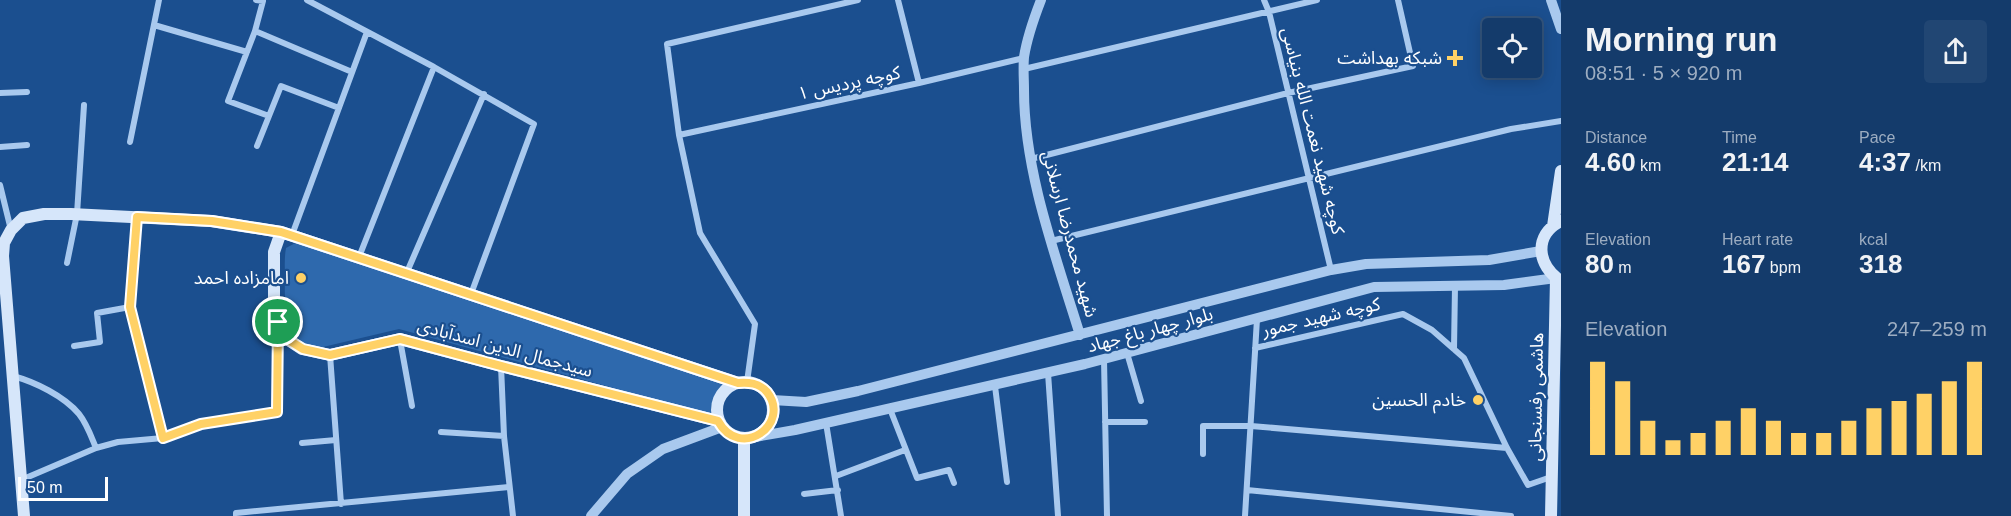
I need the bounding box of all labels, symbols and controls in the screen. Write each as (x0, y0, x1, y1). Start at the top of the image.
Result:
map controls (1482, 18, 1542, 78)
button: locate (1482, 18, 1542, 78)
button: share (1924, 20, 1987, 83)
text: Morning run (1585, 21, 1777, 58)
street label: کوچه شهید نعمت الله بنیاسی (1277, 25, 1349, 237)
place label: شبکه بهداشت (1337, 48, 1442, 68)
marker: شبکه بهداشت (1446, 49, 1464, 67)
street label: کوچه پردیس ۱ (796, 62, 903, 105)
text: 08:51 · 5 × 920 m (1585, 62, 1742, 84)
text: Distance (1585, 129, 1647, 146)
text: Time (1722, 129, 1757, 146)
text: Pace (1859, 129, 1895, 146)
text: 4.60 (1585, 147, 1636, 177)
text: 21:14 (1722, 147, 1789, 177)
text: 4:37 (1859, 147, 1911, 177)
street label: شهید محمدرضا ارسلانی (1037, 149, 1102, 320)
text: km (1636, 157, 1661, 174)
text: /km (1911, 157, 1941, 174)
text: Elevation (1585, 231, 1651, 248)
text: Heart rate (1722, 231, 1793, 248)
text: kcal (1859, 231, 1887, 248)
text: 80 (1585, 249, 1614, 279)
text: 167 (1722, 249, 1765, 279)
text: 318 (1859, 249, 1902, 279)
text: m (1614, 259, 1632, 276)
text: bpm (1765, 259, 1801, 276)
place label: امامزاده احمد (194, 268, 289, 289)
marker: امامزاده احمد (294, 271, 308, 285)
street label: کوچه شهید جمور (1259, 294, 1383, 342)
pin (252, 296, 303, 347)
street label: بلوار چهار باغ جهاد (1085, 304, 1216, 360)
icon: arrive (261, 305, 294, 338)
street label: سیدجمال الدین اسدآبادی (415, 315, 595, 382)
text: Elevation (1585, 318, 1667, 340)
text: 247–259 m (1887, 318, 1987, 340)
street label: هاشمی رفسنجانی (1525, 332, 1548, 462)
place label: خادم الحسین (1372, 390, 1466, 414)
marker: خادم الحسین (1471, 393, 1485, 407)
scale bar (18, 474, 108, 502)
text: 50 m (27, 479, 63, 496)

